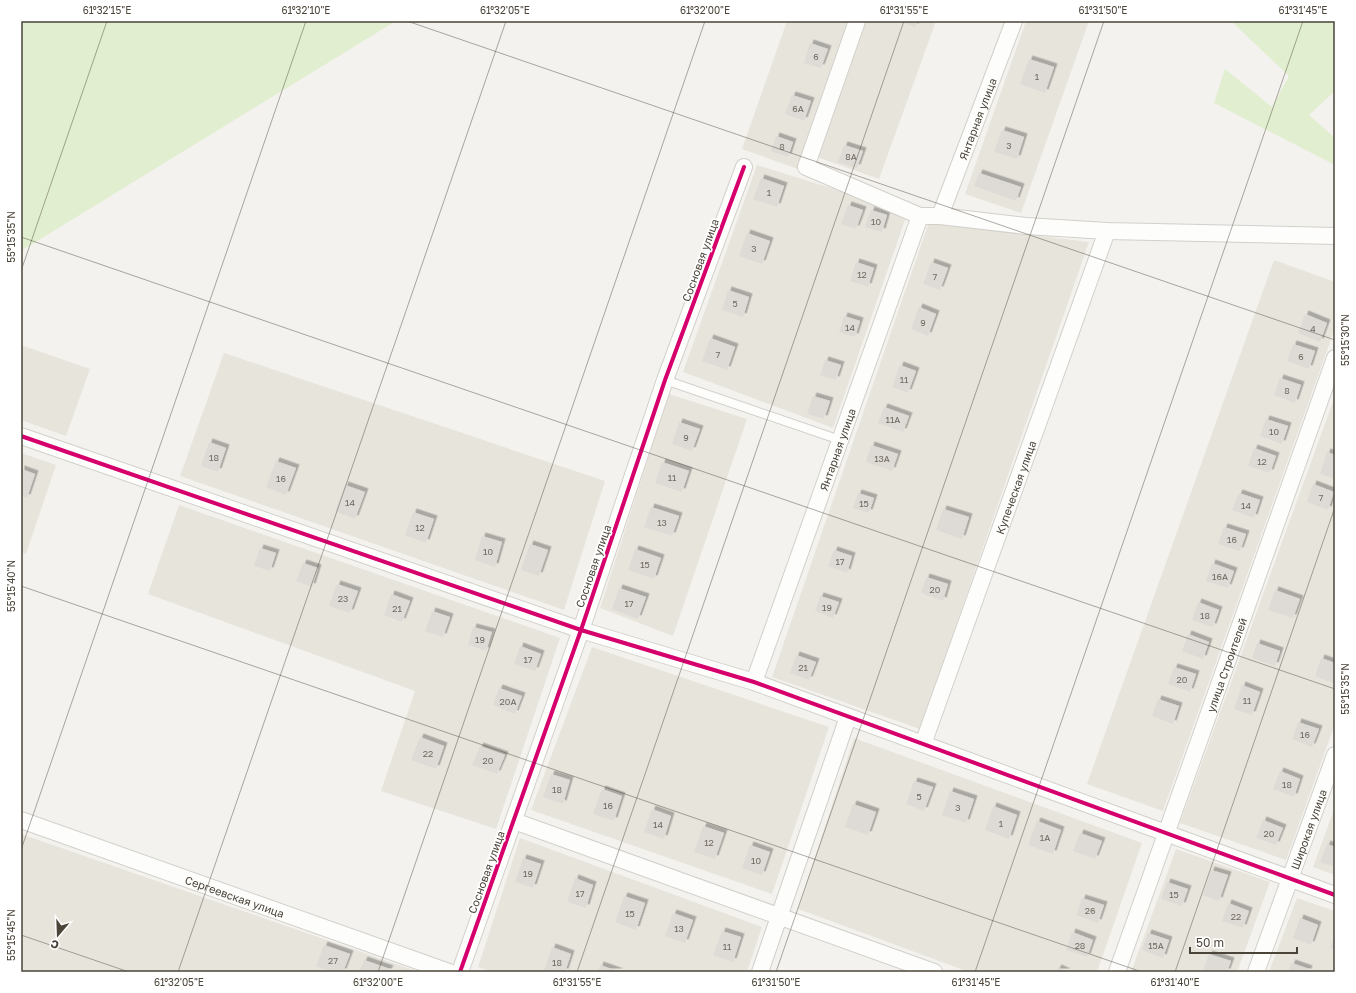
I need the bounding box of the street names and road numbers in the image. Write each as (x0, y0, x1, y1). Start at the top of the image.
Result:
street label: Янтарная улица (955, 76, 998, 162)
street label: Сосновая улица (679, 217, 721, 303)
street label: Янтарная улица (816, 406, 858, 492)
street label: Купеческая улица (992, 438, 1038, 536)
street label: Сосновая улица (573, 523, 613, 609)
street label: улица Строителей (1203, 616, 1249, 714)
street label: Широкая улица (1287, 787, 1329, 871)
street label: Сосновая улица (465, 829, 507, 915)
street label: Сергеевская улица (184, 872, 286, 920)

